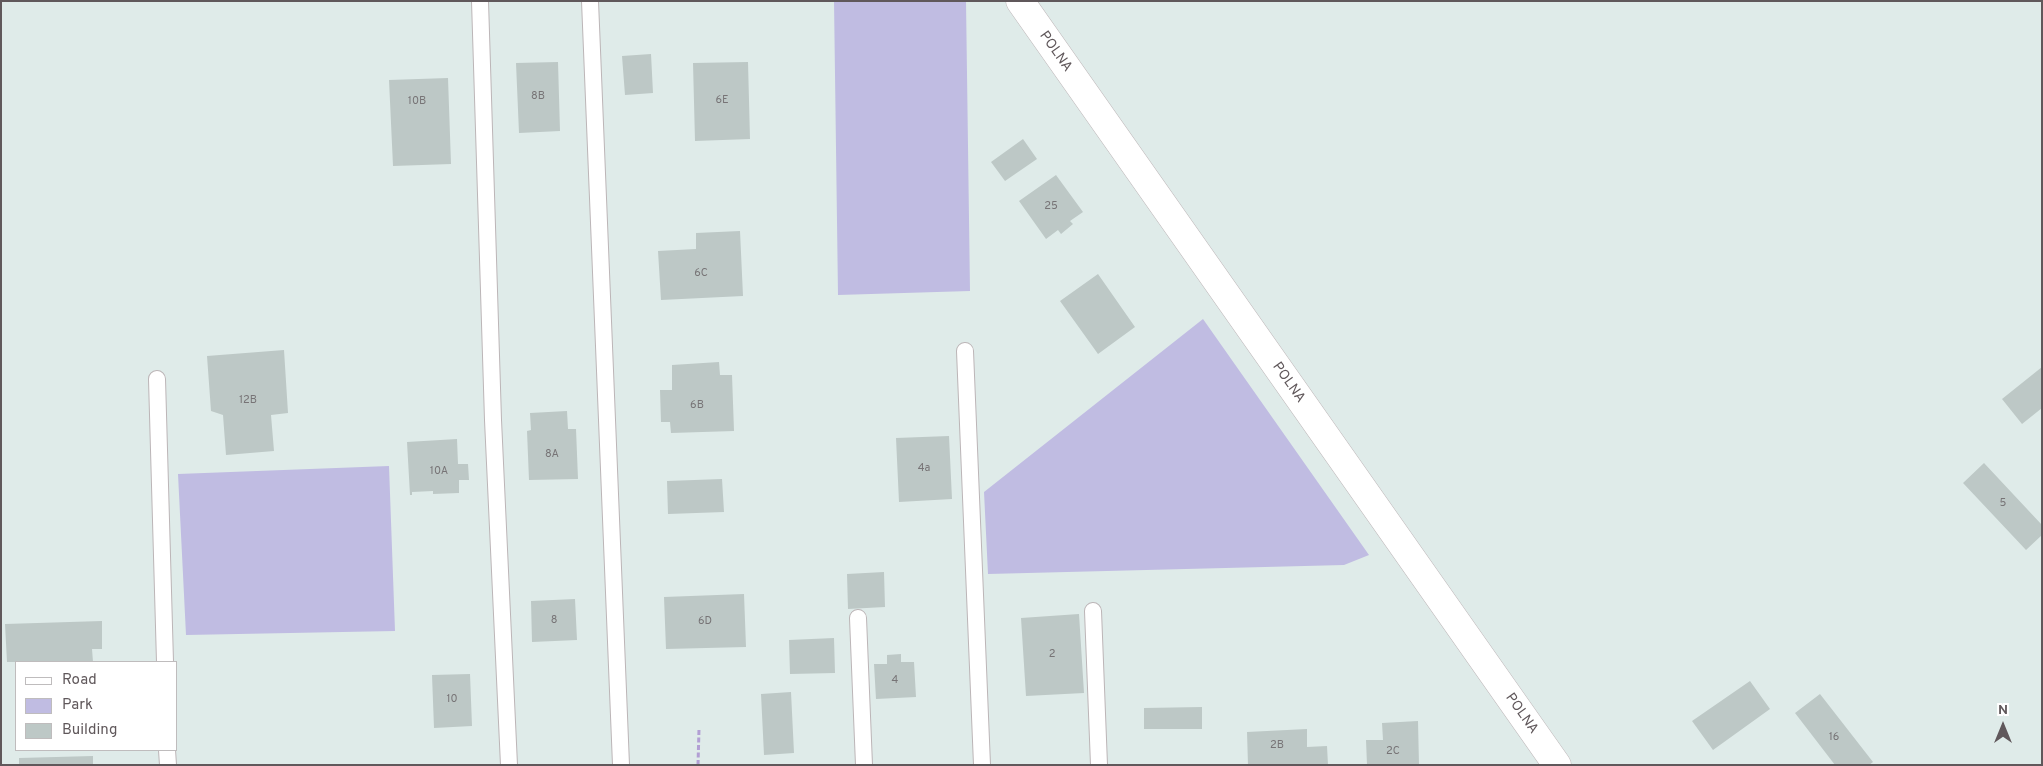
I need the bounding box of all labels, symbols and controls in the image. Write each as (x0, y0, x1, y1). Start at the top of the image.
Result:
street label: POLNA (1035, 28, 1075, 76)
house number: 8B (531, 90, 545, 104)
house number: 6E (715, 94, 729, 108)
house number: 10B (408, 95, 426, 109)
house number: 25 (1044, 200, 1058, 214)
house number: 6C (694, 267, 708, 281)
street label: POLNA (1268, 359, 1308, 407)
house number: 12B (239, 394, 257, 408)
house number: 6B (690, 399, 704, 413)
house number: 8A (545, 448, 559, 462)
house number: 4a (918, 462, 930, 476)
house number: 10A (430, 465, 448, 479)
house number: 5 (2000, 497, 2006, 511)
house number: 8 (551, 614, 557, 628)
house number: 6D (698, 615, 712, 629)
house number: 2 (1049, 648, 1055, 662)
legend (15, 661, 178, 751)
text: Road (62, 671, 97, 690)
house number: 4 (892, 674, 898, 688)
street label: POLNA (1501, 690, 1541, 738)
house number: 10 (446, 693, 458, 707)
text: Park (62, 696, 93, 715)
north arrow (1978, 701, 2028, 751)
text: N (1998, 702, 2008, 719)
text: Building (62, 721, 117, 740)
house number: 16 (1829, 731, 1839, 745)
house number: 2B (1270, 739, 1284, 753)
house number: 2C (1386, 745, 1400, 759)

